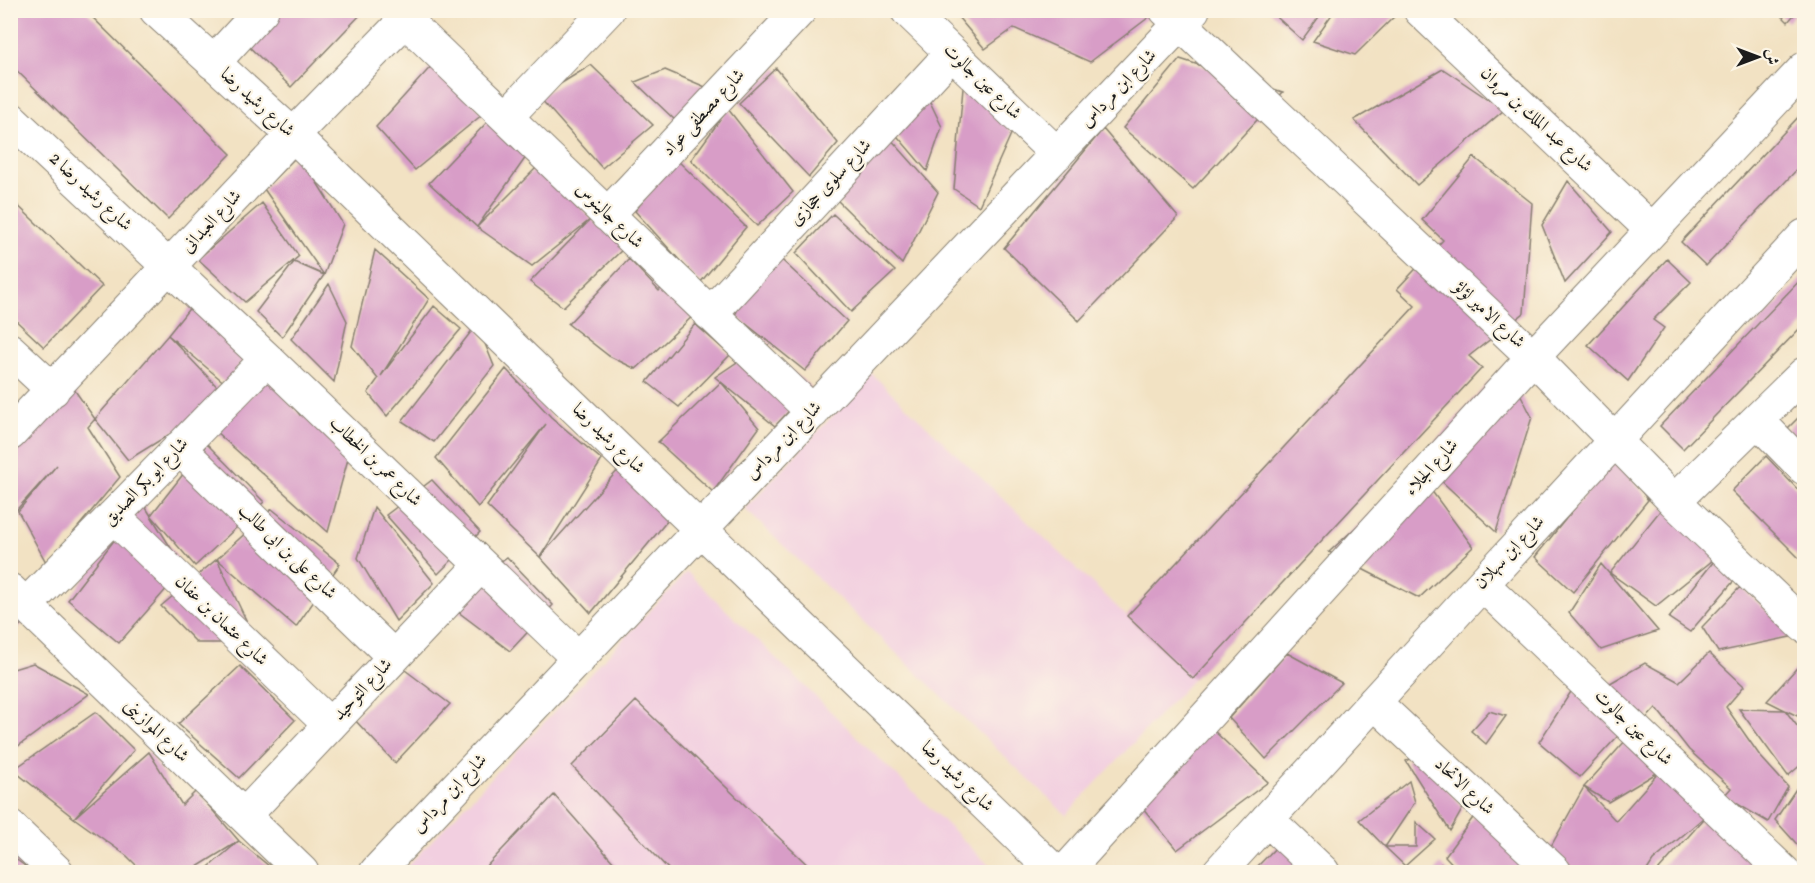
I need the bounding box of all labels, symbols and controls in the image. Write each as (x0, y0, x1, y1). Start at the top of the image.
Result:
north arrow (1728, 27, 1788, 87)
street label: شارع عين جالوت (937, 38, 1027, 127)
street label: شارع ابن مرداس (1075, 44, 1164, 134)
text: ش (1760, 49, 1782, 65)
street label: شارع عبد الملك بن مروان (1474, 61, 1598, 179)
street label: شارع رشيد رضا (214, 63, 300, 144)
street label: شارع مصطفى عواد (657, 64, 752, 163)
street label: شارع سلوى حجازى (784, 134, 879, 233)
street label: شارع رشيد رضا 2 (42, 147, 137, 238)
street label: شارع جالينوس (569, 177, 649, 256)
street label: شارع العبدانى (176, 185, 249, 260)
street label: شارع الامير لؤلؤ (1446, 274, 1530, 355)
street label: شارع ابن مرداس (740, 396, 829, 486)
street label: شارع رشيد رضا (565, 398, 650, 481)
street label: شارع عمر بن الخطاب (322, 411, 427, 514)
street label: شارع ابو بكر الصديق (97, 432, 195, 532)
street label: شارع الجلاء (1399, 434, 1465, 503)
street label: شارع على بن ابى طالب (231, 498, 342, 606)
street label: شارع ابن سهلان (1469, 510, 1552, 596)
street label: شارع عثمان بن عفان (168, 570, 273, 673)
street label: شارع التوحيد (328, 653, 399, 727)
street label: شارع عين جالوت (1588, 684, 1678, 773)
street label: شارع الموازينى (117, 693, 194, 769)
street label: شارع رشيد رضا (914, 736, 999, 819)
street label: شارع ابن مرداس (407, 749, 494, 840)
street label: شارع الاتحاد (1428, 753, 1500, 822)

